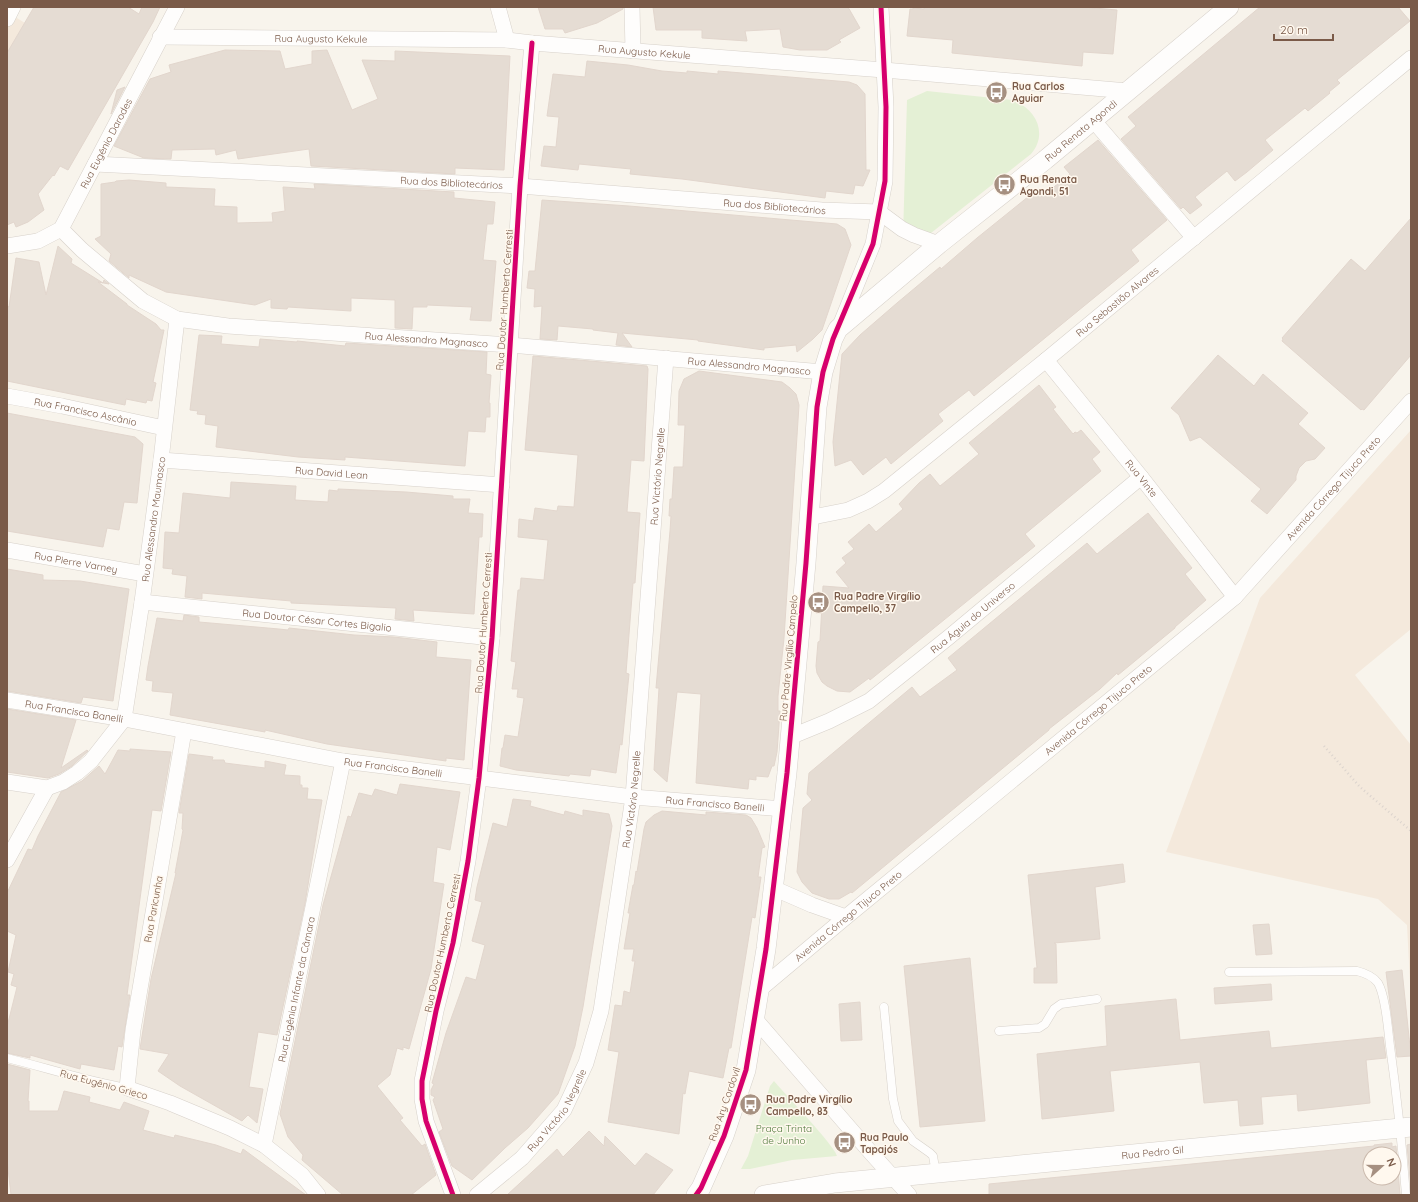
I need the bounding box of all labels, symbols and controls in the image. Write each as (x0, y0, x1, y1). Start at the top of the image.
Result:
scale bar (1274, 16, 1333, 42)
text: 20 m (1280, 22, 1308, 37)
street label: Rua Augusto Kekule (275, 32, 368, 46)
street label: Rua Augusto Kekule (598, 42, 692, 62)
bus stop icon: Rua Carlos Aguiar (983, 79, 1009, 105)
place label: Rua Carlos Aguiar (1012, 80, 1064, 105)
street label: Rua Eugênio Darodes (77, 96, 135, 191)
street label: Rua Renata Agondi (1042, 97, 1120, 164)
bus stop icon: Rua Renata Agondi, 51 (991, 172, 1017, 198)
place label: Rua Renata Agondi, 51 (1020, 173, 1077, 198)
street label: Rua dos Bibliotecários (400, 174, 503, 192)
street label: Rua dos Bibliotecários (723, 196, 826, 217)
street label: Rua Doutor Humberto Cerresti (493, 229, 516, 371)
street label: Rua Sebastião Alvares (1073, 264, 1161, 340)
street label: Rua Alessandro Magnasco (364, 329, 488, 351)
street label: Rua Alessandro Magnasco (687, 354, 811, 378)
street label: Rua Francisco Ascânio (33, 395, 138, 429)
street label: Rua Victório Negrelle (647, 427, 668, 526)
street label: Avenida Córrego Tijuco Preto (1283, 433, 1384, 543)
street label: Rua Alessandro Maumasco (139, 456, 168, 583)
street label: Rua Vinte (1122, 457, 1161, 500)
street label: Rua David Lean (294, 464, 369, 482)
street label: Rua Pierre Varney (33, 549, 119, 576)
street label: Rua Doutor Humberto Cerresti (472, 552, 495, 694)
street label: Rua Águia do Universo (928, 579, 1018, 656)
bus stop icon: Rua Padre Virgílio Campello, 37 (805, 589, 831, 615)
place label: Rua Padre Virgílio Campello, 37 (834, 590, 920, 615)
street label: Rua Padre Virgílio Campelo (776, 594, 801, 722)
street label: Rua Doutor César Cortes Bigalio (242, 606, 392, 635)
street label: Avenida Córrego Tijuco Preto (1042, 662, 1155, 758)
street label: Rua Francisco Banelli (24, 697, 124, 726)
street label: Rua Victório Negrelle (619, 750, 643, 849)
street label: Rua Francisco Banelli (343, 755, 443, 780)
street label: Rua Francisco Banelli (665, 794, 765, 814)
street label: Avenida Córrego Tijuco Preto (792, 868, 905, 964)
street label: Rua Doutor Humberto Cerresti (421, 873, 464, 1014)
street label: Rua Paricunha (141, 875, 166, 943)
street label: Rua Eugênia Infante da Câmara (275, 915, 318, 1063)
street label: Rua Ary Cordovil (706, 1065, 743, 1143)
street label: Rua Eugênio Grieco (59, 1066, 149, 1102)
street label: Rua Victório Negrelle (525, 1066, 590, 1154)
bus stop icon: Rua Padre Virgílio Campello, 83 (737, 1092, 763, 1118)
place label: Rua Padre Virgílio Campello, 83 (766, 1093, 852, 1118)
park label: Praça Trinta de Junho (756, 1122, 812, 1147)
bus stop icon: Rua Paulo Tapajós (831, 1130, 857, 1156)
place label: Rua Paulo Tapajós (860, 1131, 909, 1156)
street label: Rua Pedro Gil (1121, 1143, 1184, 1162)
north arrow (1362, 1146, 1402, 1186)
text: N (1383, 1156, 1399, 1169)

